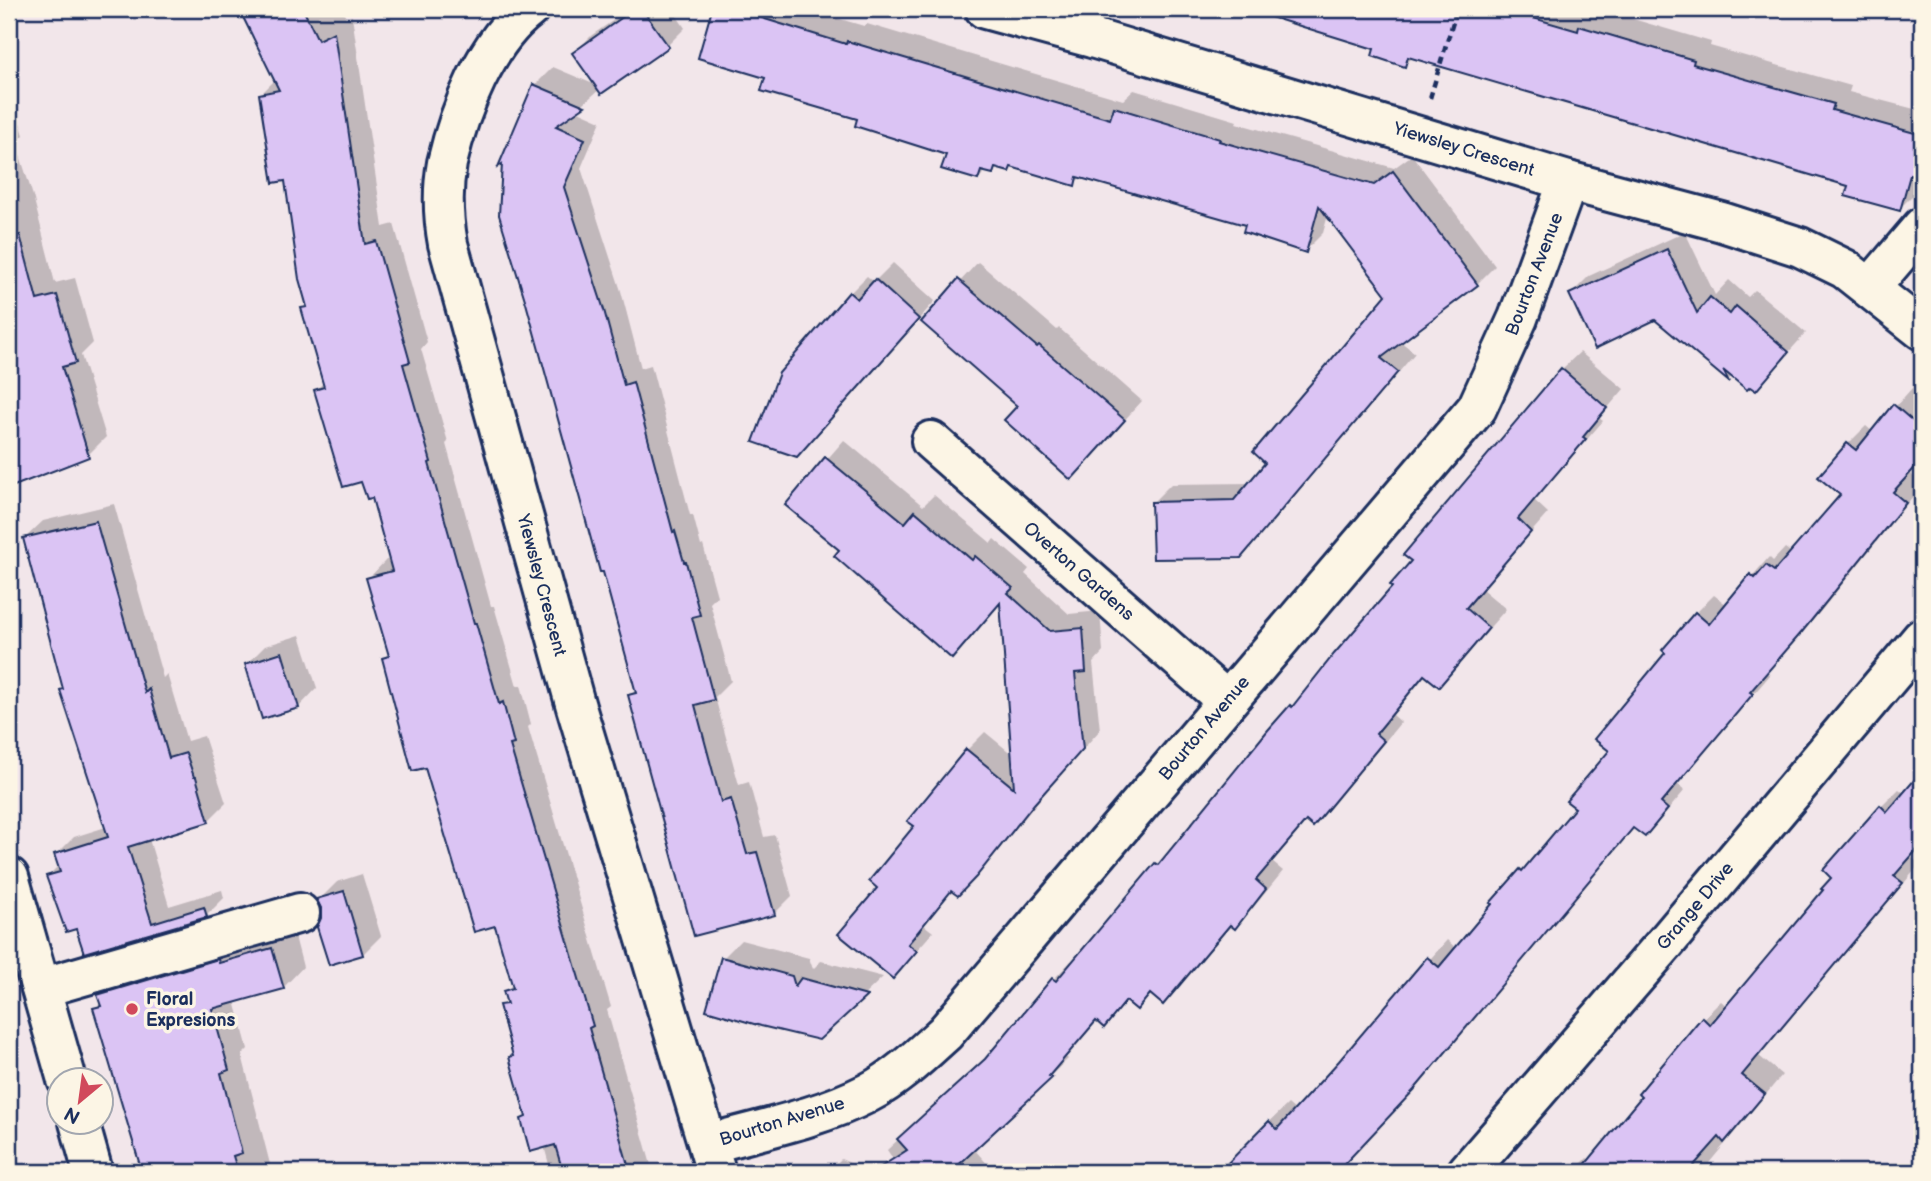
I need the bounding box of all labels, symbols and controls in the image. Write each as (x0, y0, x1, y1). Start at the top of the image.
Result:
street label: Yiewsley Crescent (1390, 118, 1537, 181)
street label: Bourton Avenue (1501, 210, 1568, 339)
street label: Yiewsley Crescent (512, 511, 571, 659)
street label: Overton Gardens (1019, 518, 1138, 625)
street label: Bourton Avenue (1155, 672, 1254, 785)
street label: Grange Drive (1653, 858, 1738, 955)
place label: Floral Expresions (146, 989, 236, 1031)
marker: Floral Expresions (124, 1001, 140, 1017)
north arrow (46, 1066, 116, 1136)
street label: Bourton Avenue (717, 1092, 848, 1150)
text: N (61, 1101, 84, 1128)

